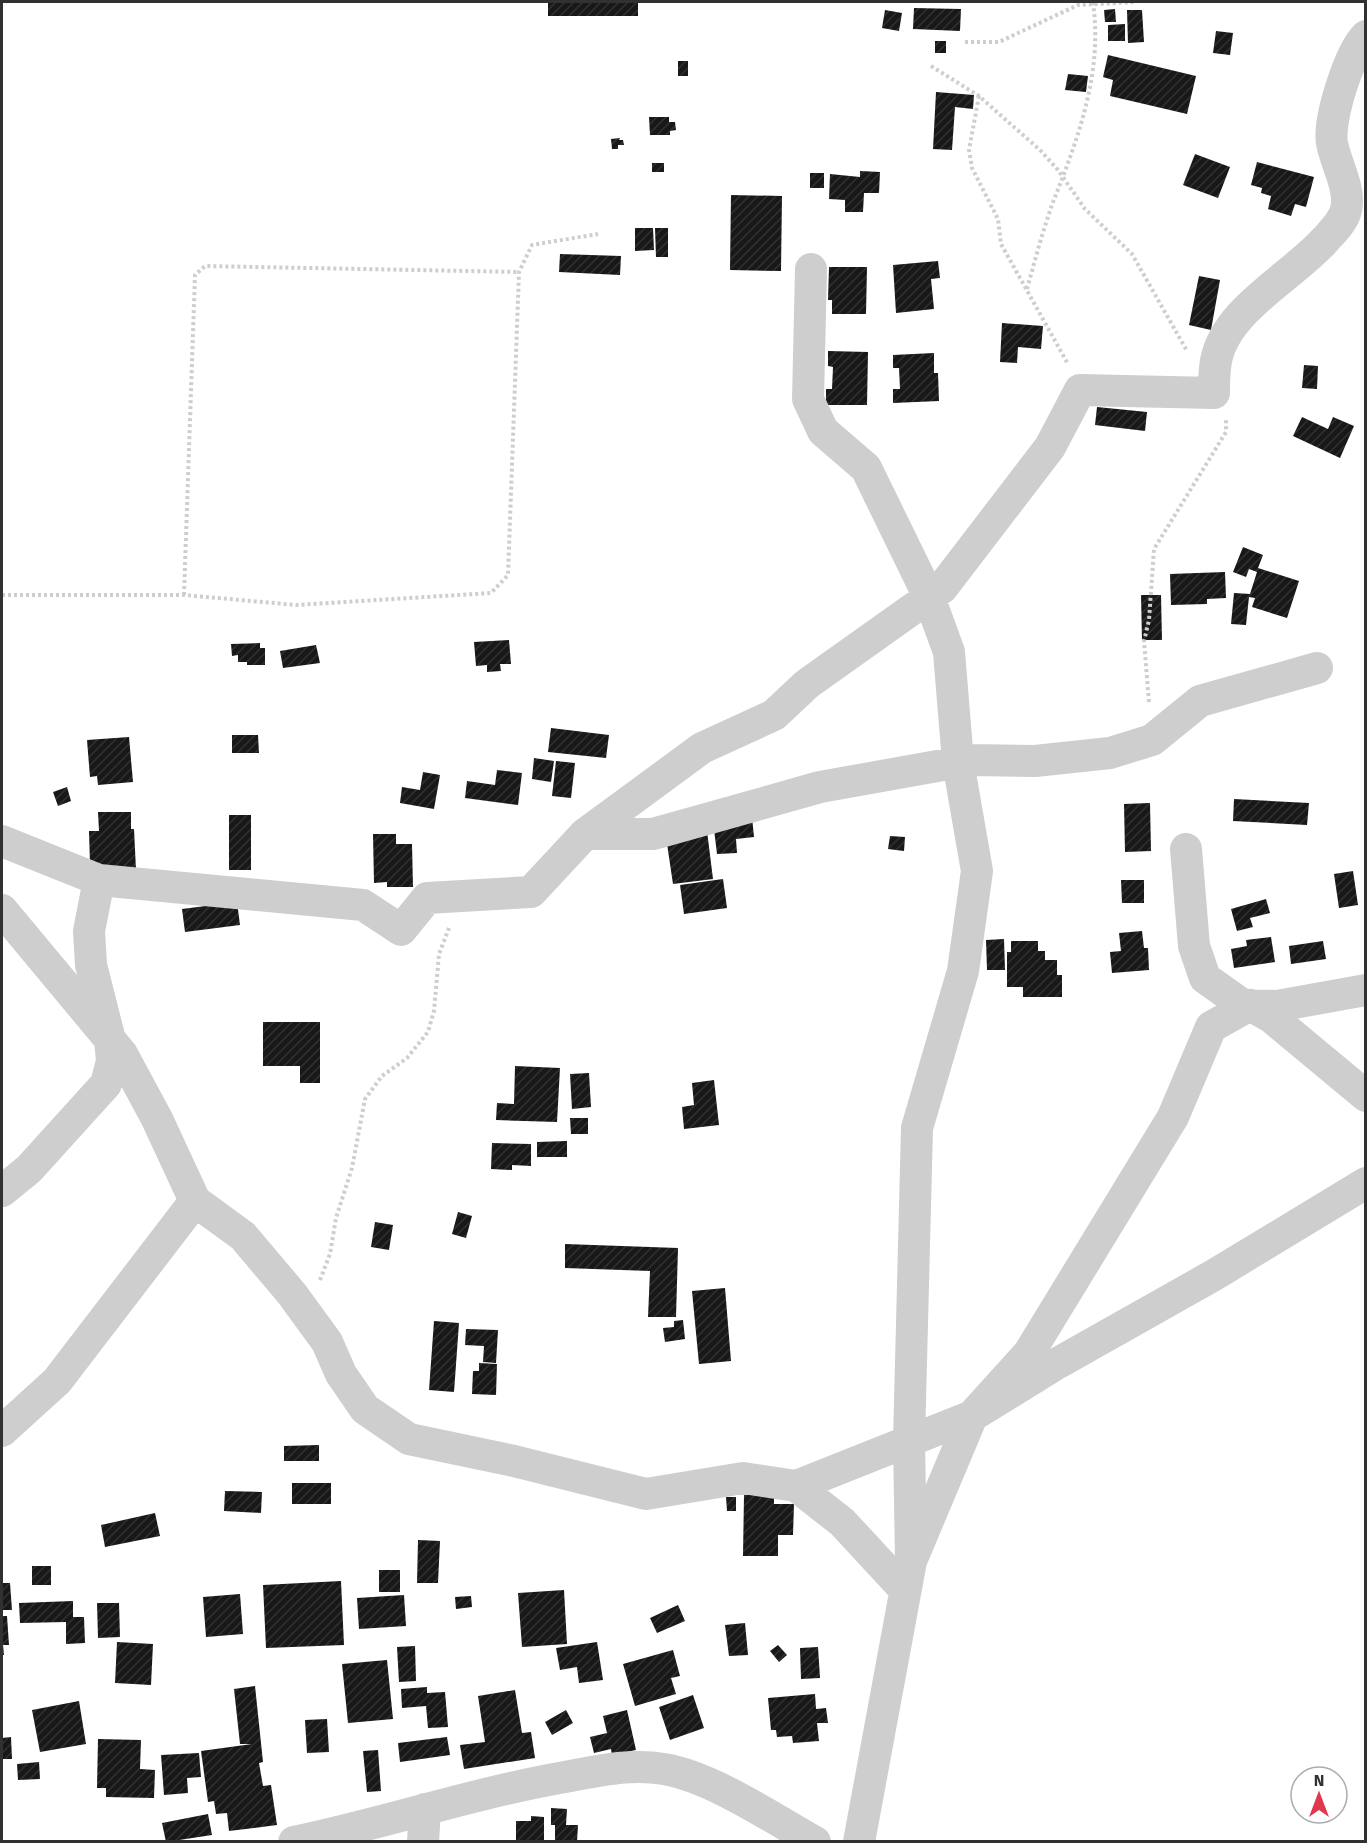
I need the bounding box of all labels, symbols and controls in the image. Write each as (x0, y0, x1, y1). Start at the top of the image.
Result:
north arrow (1289, 1765, 1349, 1825)
text: N (1314, 1771, 1324, 1790)

